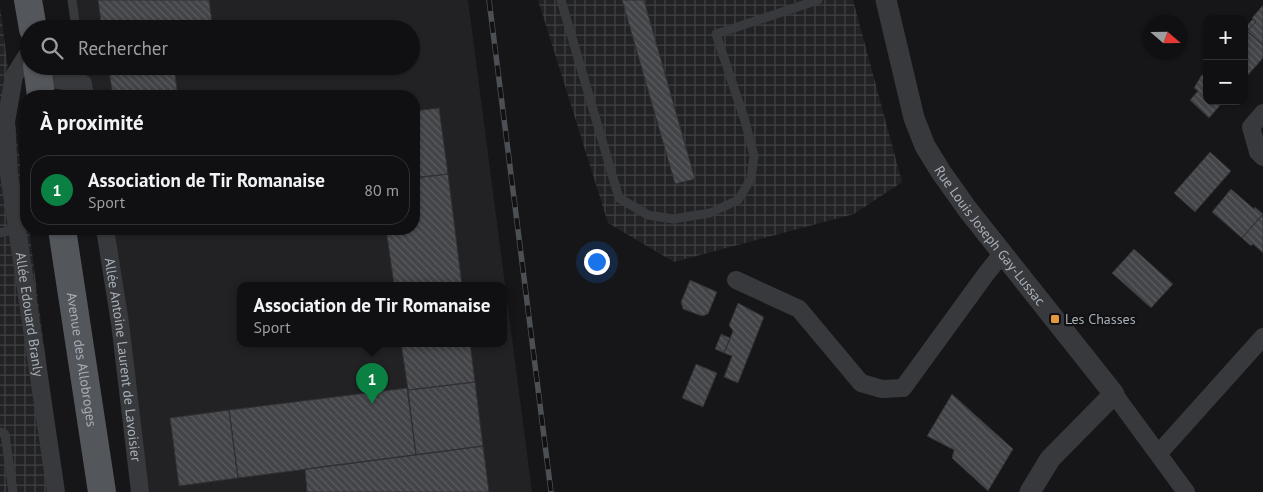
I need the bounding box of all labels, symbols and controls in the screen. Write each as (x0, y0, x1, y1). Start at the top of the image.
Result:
north arrow (1143, 15, 1188, 60)
map controls (1203, 15, 1248, 105)
button: + (1203, 15, 1248, 60)
search box (20, 20, 420, 75)
icon: search (38, 34, 66, 62)
text: Rechercher (78, 36, 168, 60)
button: − (1203, 60, 1248, 105)
text: À proximité (40, 109, 144, 136)
street label: Rue Louis Joseph Gay-Lussac (930, 162, 1049, 309)
text: Association de Tir Romanaise (88, 168, 325, 192)
text: 1 (52, 180, 62, 200)
text: 80 m (364, 180, 399, 200)
text: Sport (88, 192, 125, 212)
your location (584, 249, 610, 275)
street label: Allée Edouard Branly (12, 251, 48, 378)
street label: Allée Antoine Laurent de Lavoisier (101, 257, 145, 463)
popup (237, 282, 507, 347)
street label: Avenue des Allobroges (63, 291, 101, 428)
text: Association de Tir Romanaise (253, 293, 491, 317)
place label: Les Chasses (1065, 310, 1136, 328)
marker: Les Chasses (1049, 313, 1061, 325)
text: Sport (253, 317, 291, 337)
pin: 1 (356, 363, 388, 404)

